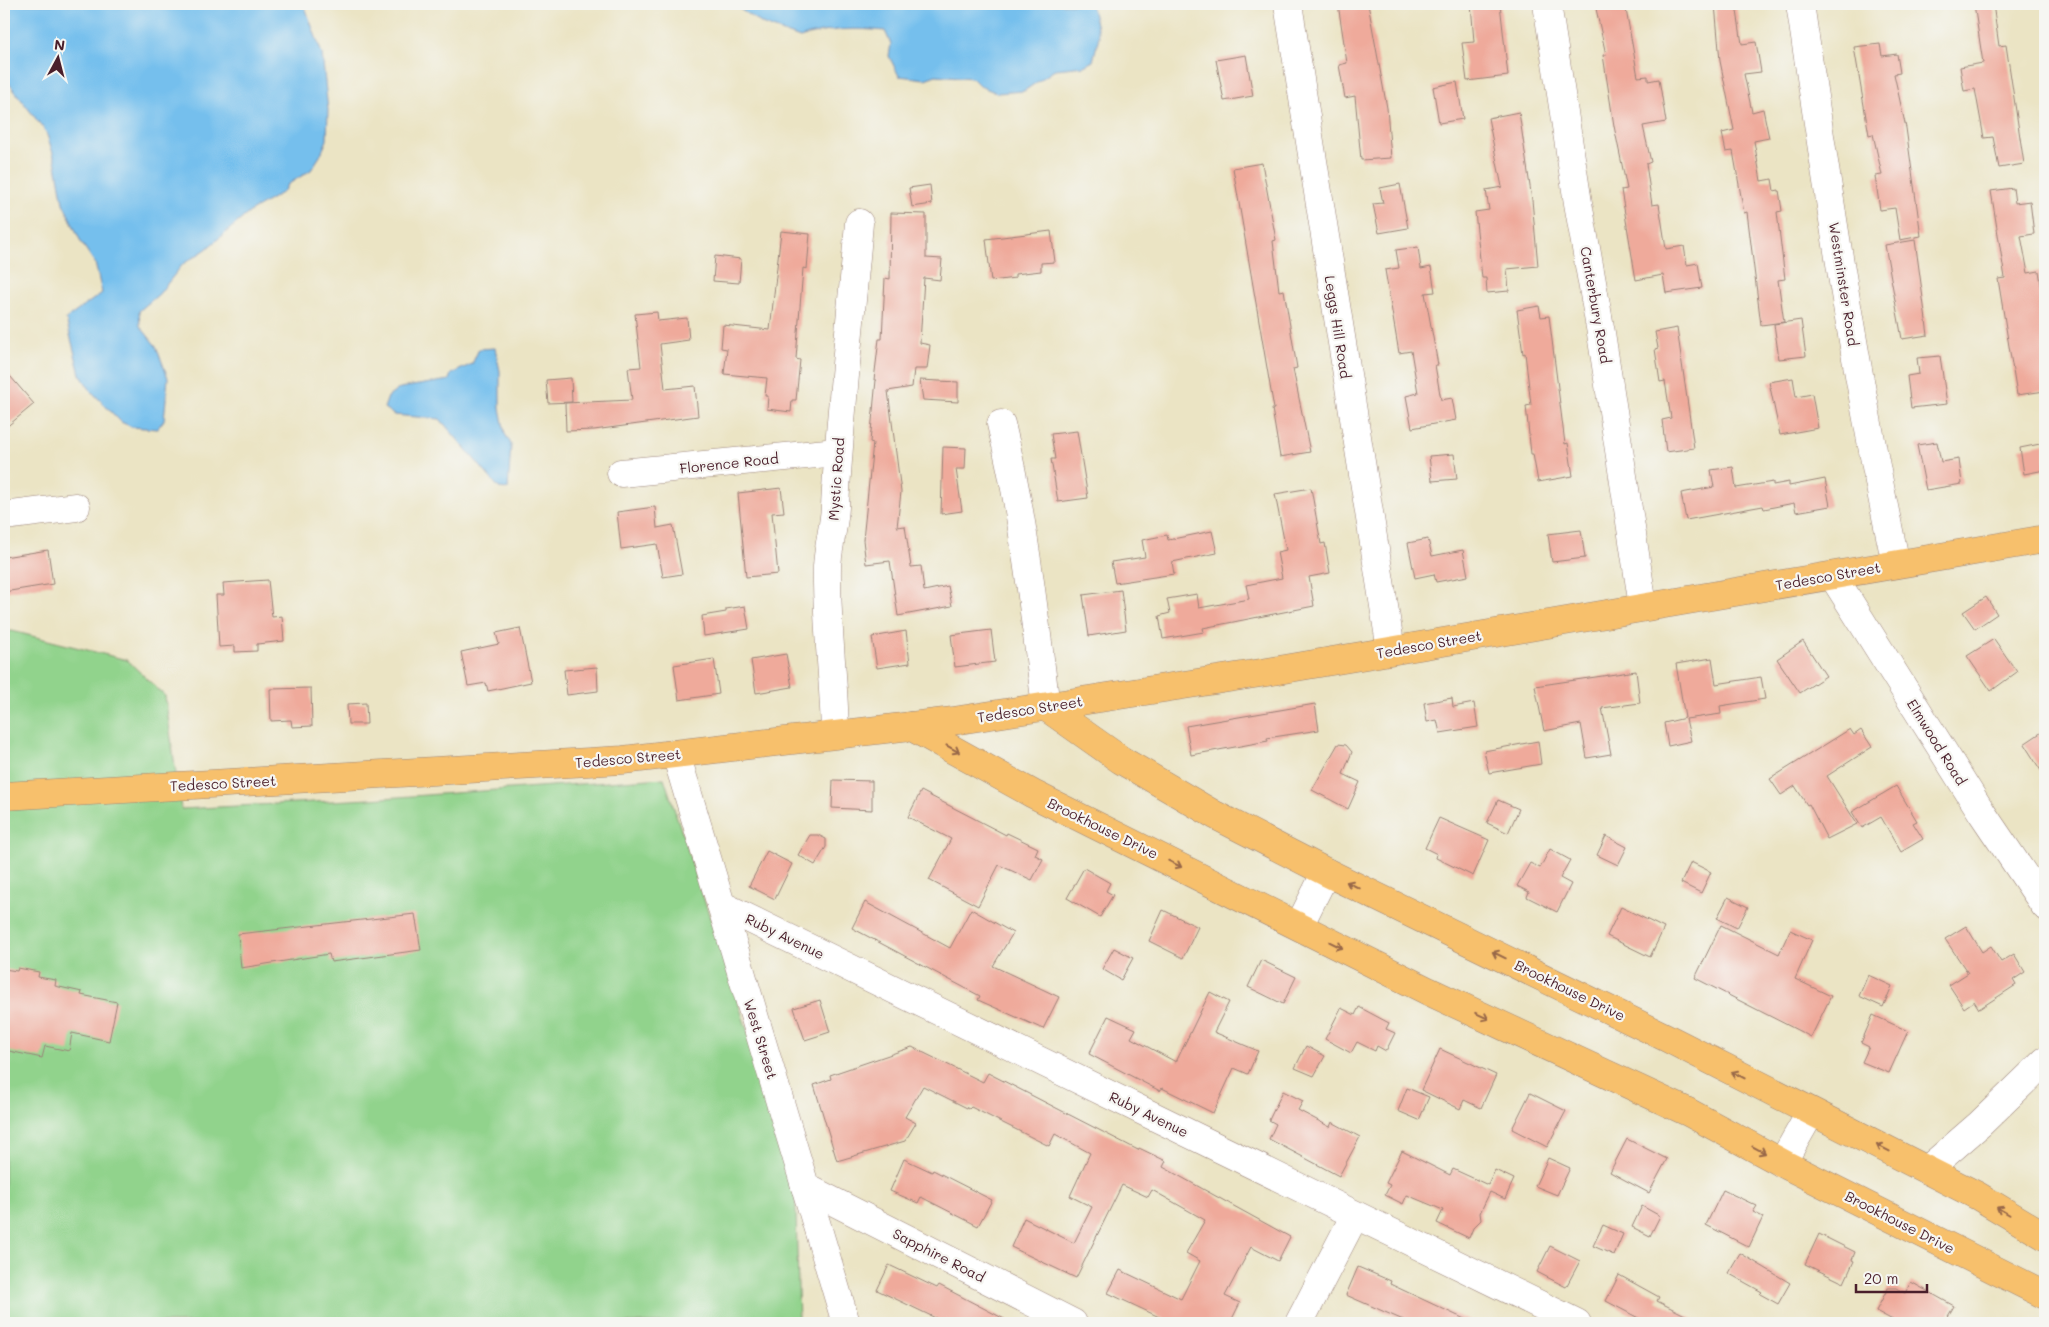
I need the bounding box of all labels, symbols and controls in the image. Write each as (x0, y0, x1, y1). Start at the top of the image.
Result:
north arrow (32, 32, 82, 82)
text: N (53, 35, 66, 55)
street label: Westminster Road (1825, 221, 1863, 347)
street label: Canterbury Road (1576, 245, 1616, 365)
street label: Leggs Hill Road (1320, 274, 1356, 380)
street label: Mystic Road (824, 437, 848, 521)
street label: Florence Road (679, 448, 780, 478)
street label: Tedesco Street (1774, 557, 1882, 595)
street label: Tedesco Street (1375, 625, 1483, 663)
street label: Tedesco Street (976, 691, 1084, 727)
street label: Elmwood Road (1903, 695, 1971, 789)
street label: Tedesco Street (574, 744, 682, 772)
one-way arrow (945, 745, 959, 755)
street label: Tedesco Street (169, 771, 277, 795)
street label: Brookhouse Drive (1045, 793, 1161, 863)
one-way arrow (1167, 860, 1182, 869)
one-way arrow (1346, 880, 1361, 889)
street label: Ruby Avenue (742, 909, 828, 963)
one-way arrow (1328, 940, 1343, 950)
one-way arrow (1492, 950, 1507, 959)
street label: Brookhouse Drive (1512, 955, 1628, 1025)
street label: West Street (740, 997, 782, 1081)
one-way arrow (1474, 1011, 1489, 1021)
one-way arrow (1731, 1070, 1746, 1080)
street label: Ruby Avenue (1106, 1087, 1192, 1141)
one-way arrow (1876, 1143, 1891, 1152)
one-way arrow (1751, 1146, 1765, 1156)
street label: Brookhouse Drive (1842, 1186, 1958, 1258)
one-way arrow (1996, 1206, 2011, 1216)
street label: Sapphire Road (890, 1224, 988, 1286)
scale bar (1856, 1262, 1928, 1294)
text: 20 m (1864, 1268, 1898, 1288)

